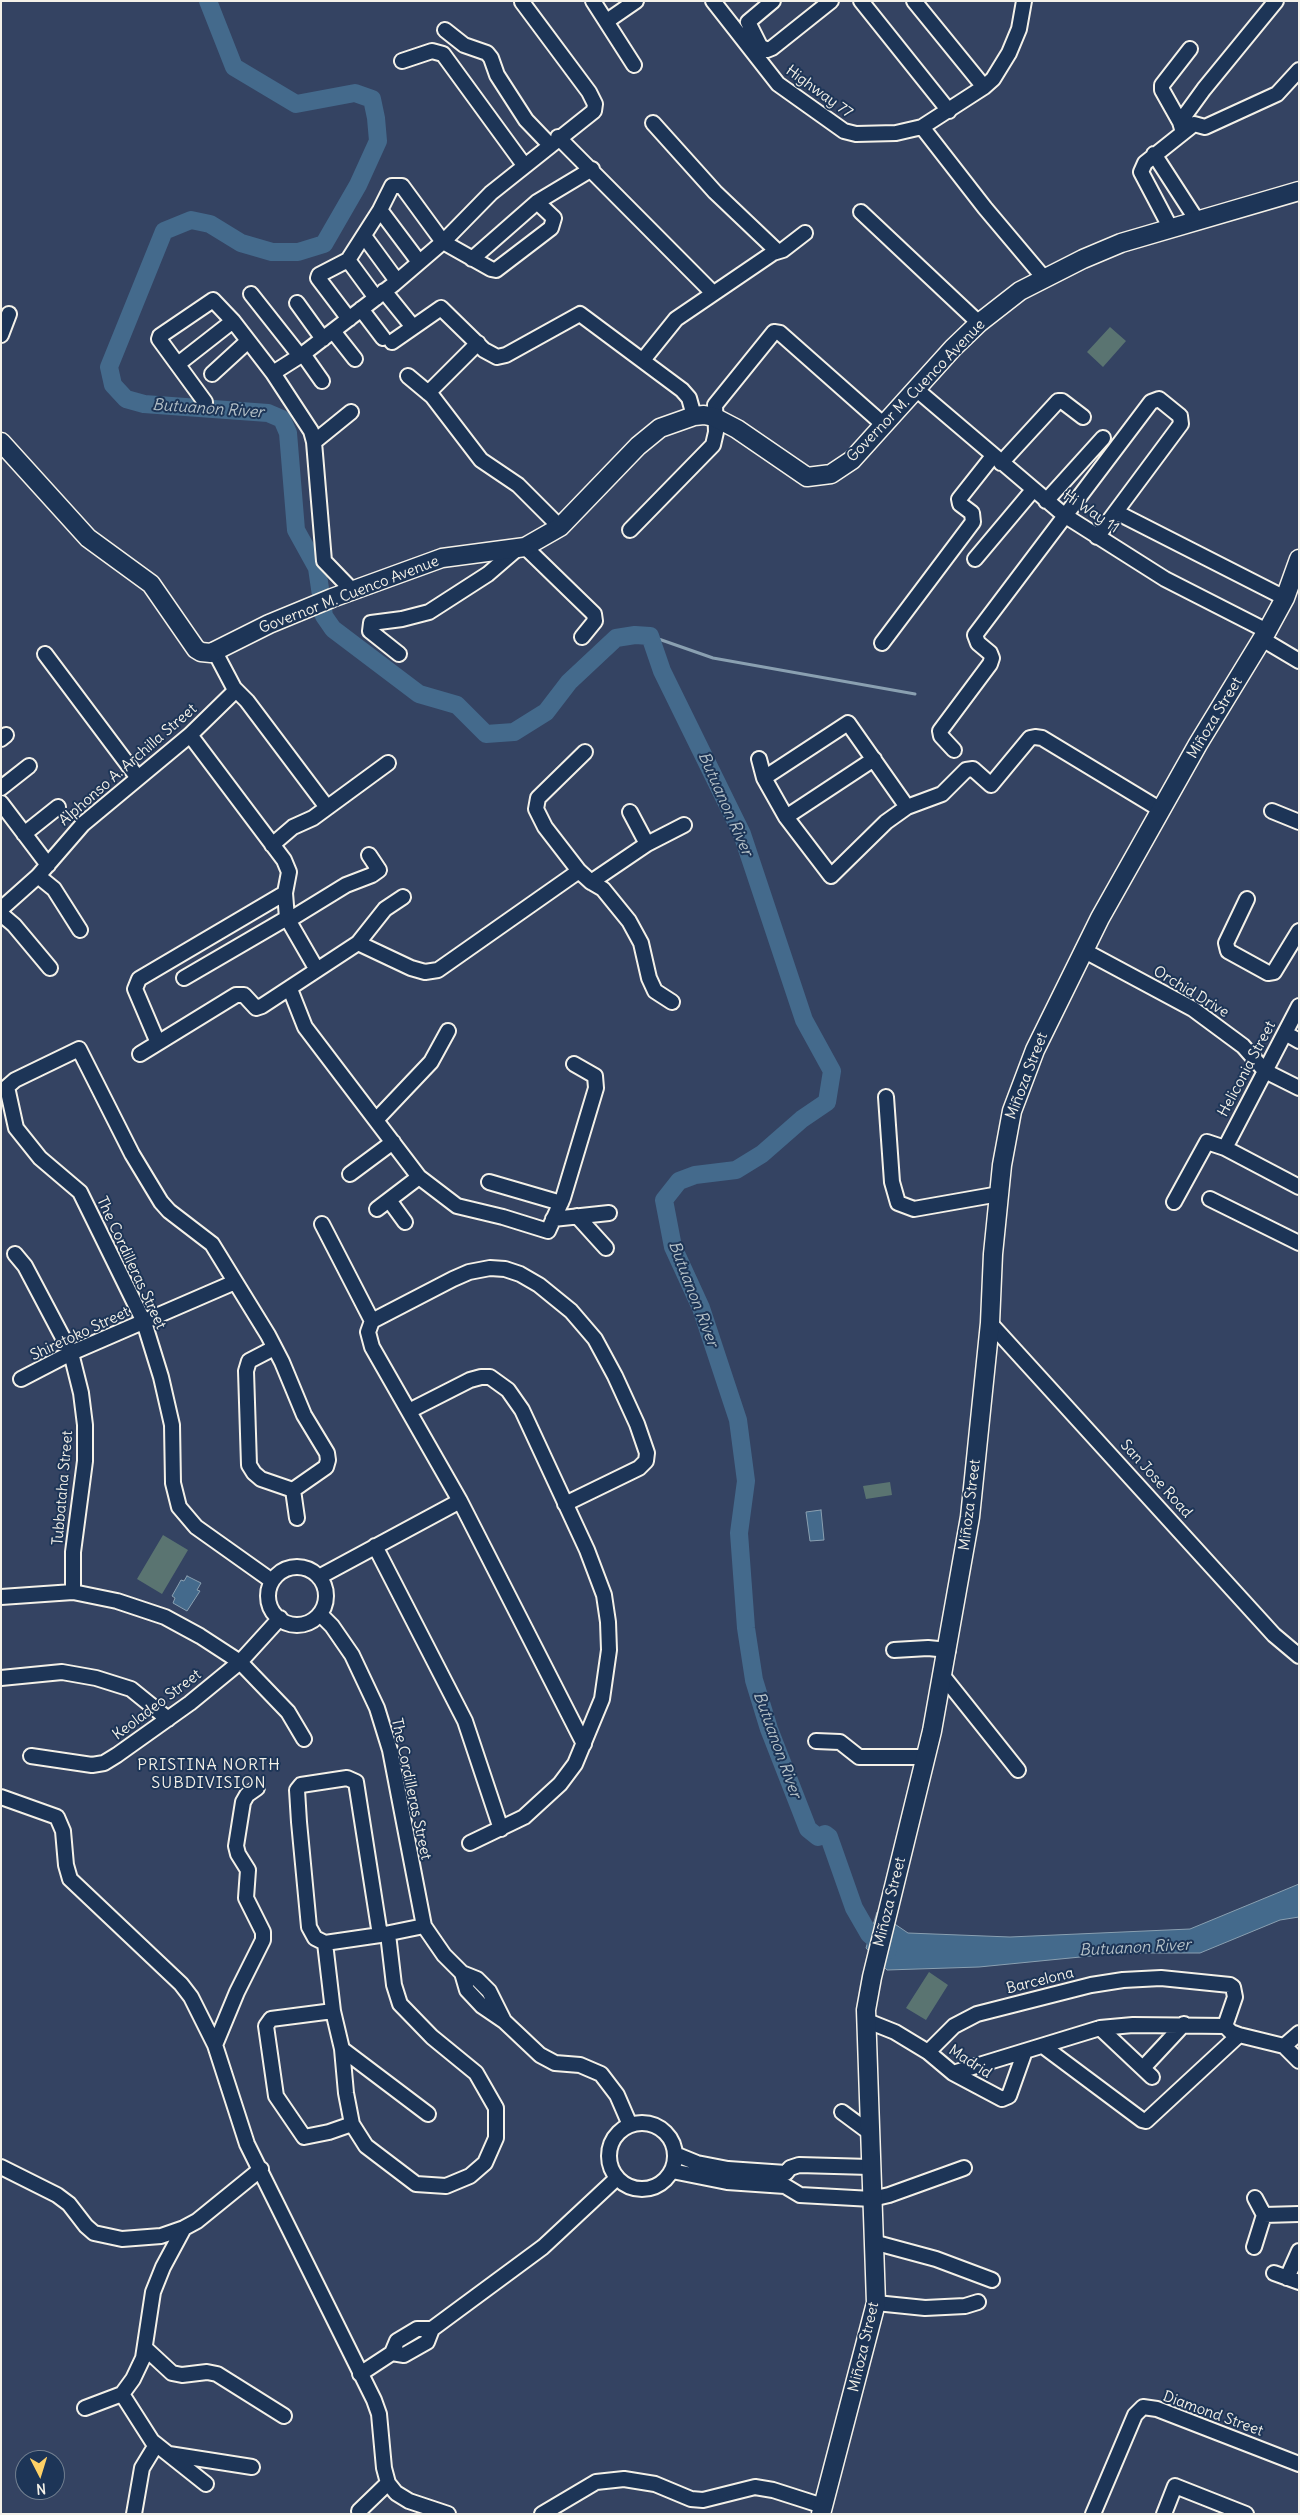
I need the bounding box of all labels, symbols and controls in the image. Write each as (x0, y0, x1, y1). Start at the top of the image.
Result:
street label: Highway 77 (782, 62, 856, 122)
street label: Governor M. Cuenco Avenue (843, 316, 989, 466)
water label: Butuanon River (152, 396, 264, 422)
street label: Hi Way 11 (1060, 487, 1122, 537)
street label: Governor M. Cuenco Avenue (256, 552, 442, 638)
street label: Miñoza Street (1184, 674, 1246, 762)
street label: Alphonso A. Archilla Street (55, 700, 201, 830)
water label: Butuanon River (694, 749, 756, 859)
street label: Orchid Drive (1150, 962, 1232, 1022)
street label: Heliconia Street (1214, 1018, 1280, 1120)
street label: Miñoza Street (1002, 1030, 1052, 1122)
street label: The Cordilleras Street (92, 1194, 170, 1332)
water label: Butuanon River (664, 1238, 722, 1350)
street label: Shiretoko Street (28, 1303, 132, 1365)
street label: Tubbataha Street (49, 1430, 77, 1546)
street label: San Jose Road (1116, 1436, 1196, 1522)
street label: Miñoza Street (955, 1458, 985, 1552)
street label: Keoladeo Street (109, 1666, 205, 1744)
water label: Butuanon River (749, 1689, 805, 1801)
street label: The Cordilleras Street (387, 1717, 435, 1861)
district label: PRISTINA NORTH SUBDIVISION (136, 1755, 282, 1793)
street label: Miñoza Street (870, 1855, 910, 1949)
water label: Butuanon River (1079, 1935, 1191, 1961)
street label: Barcelona (1004, 1964, 1076, 1998)
street label: Madrid (945, 2041, 995, 2083)
street label: Miñoza Street (845, 2300, 883, 2394)
street label: Diamond Street (1160, 2388, 1266, 2440)
north arrow (15, 2450, 65, 2500)
text: N (36, 2480, 47, 2498)

